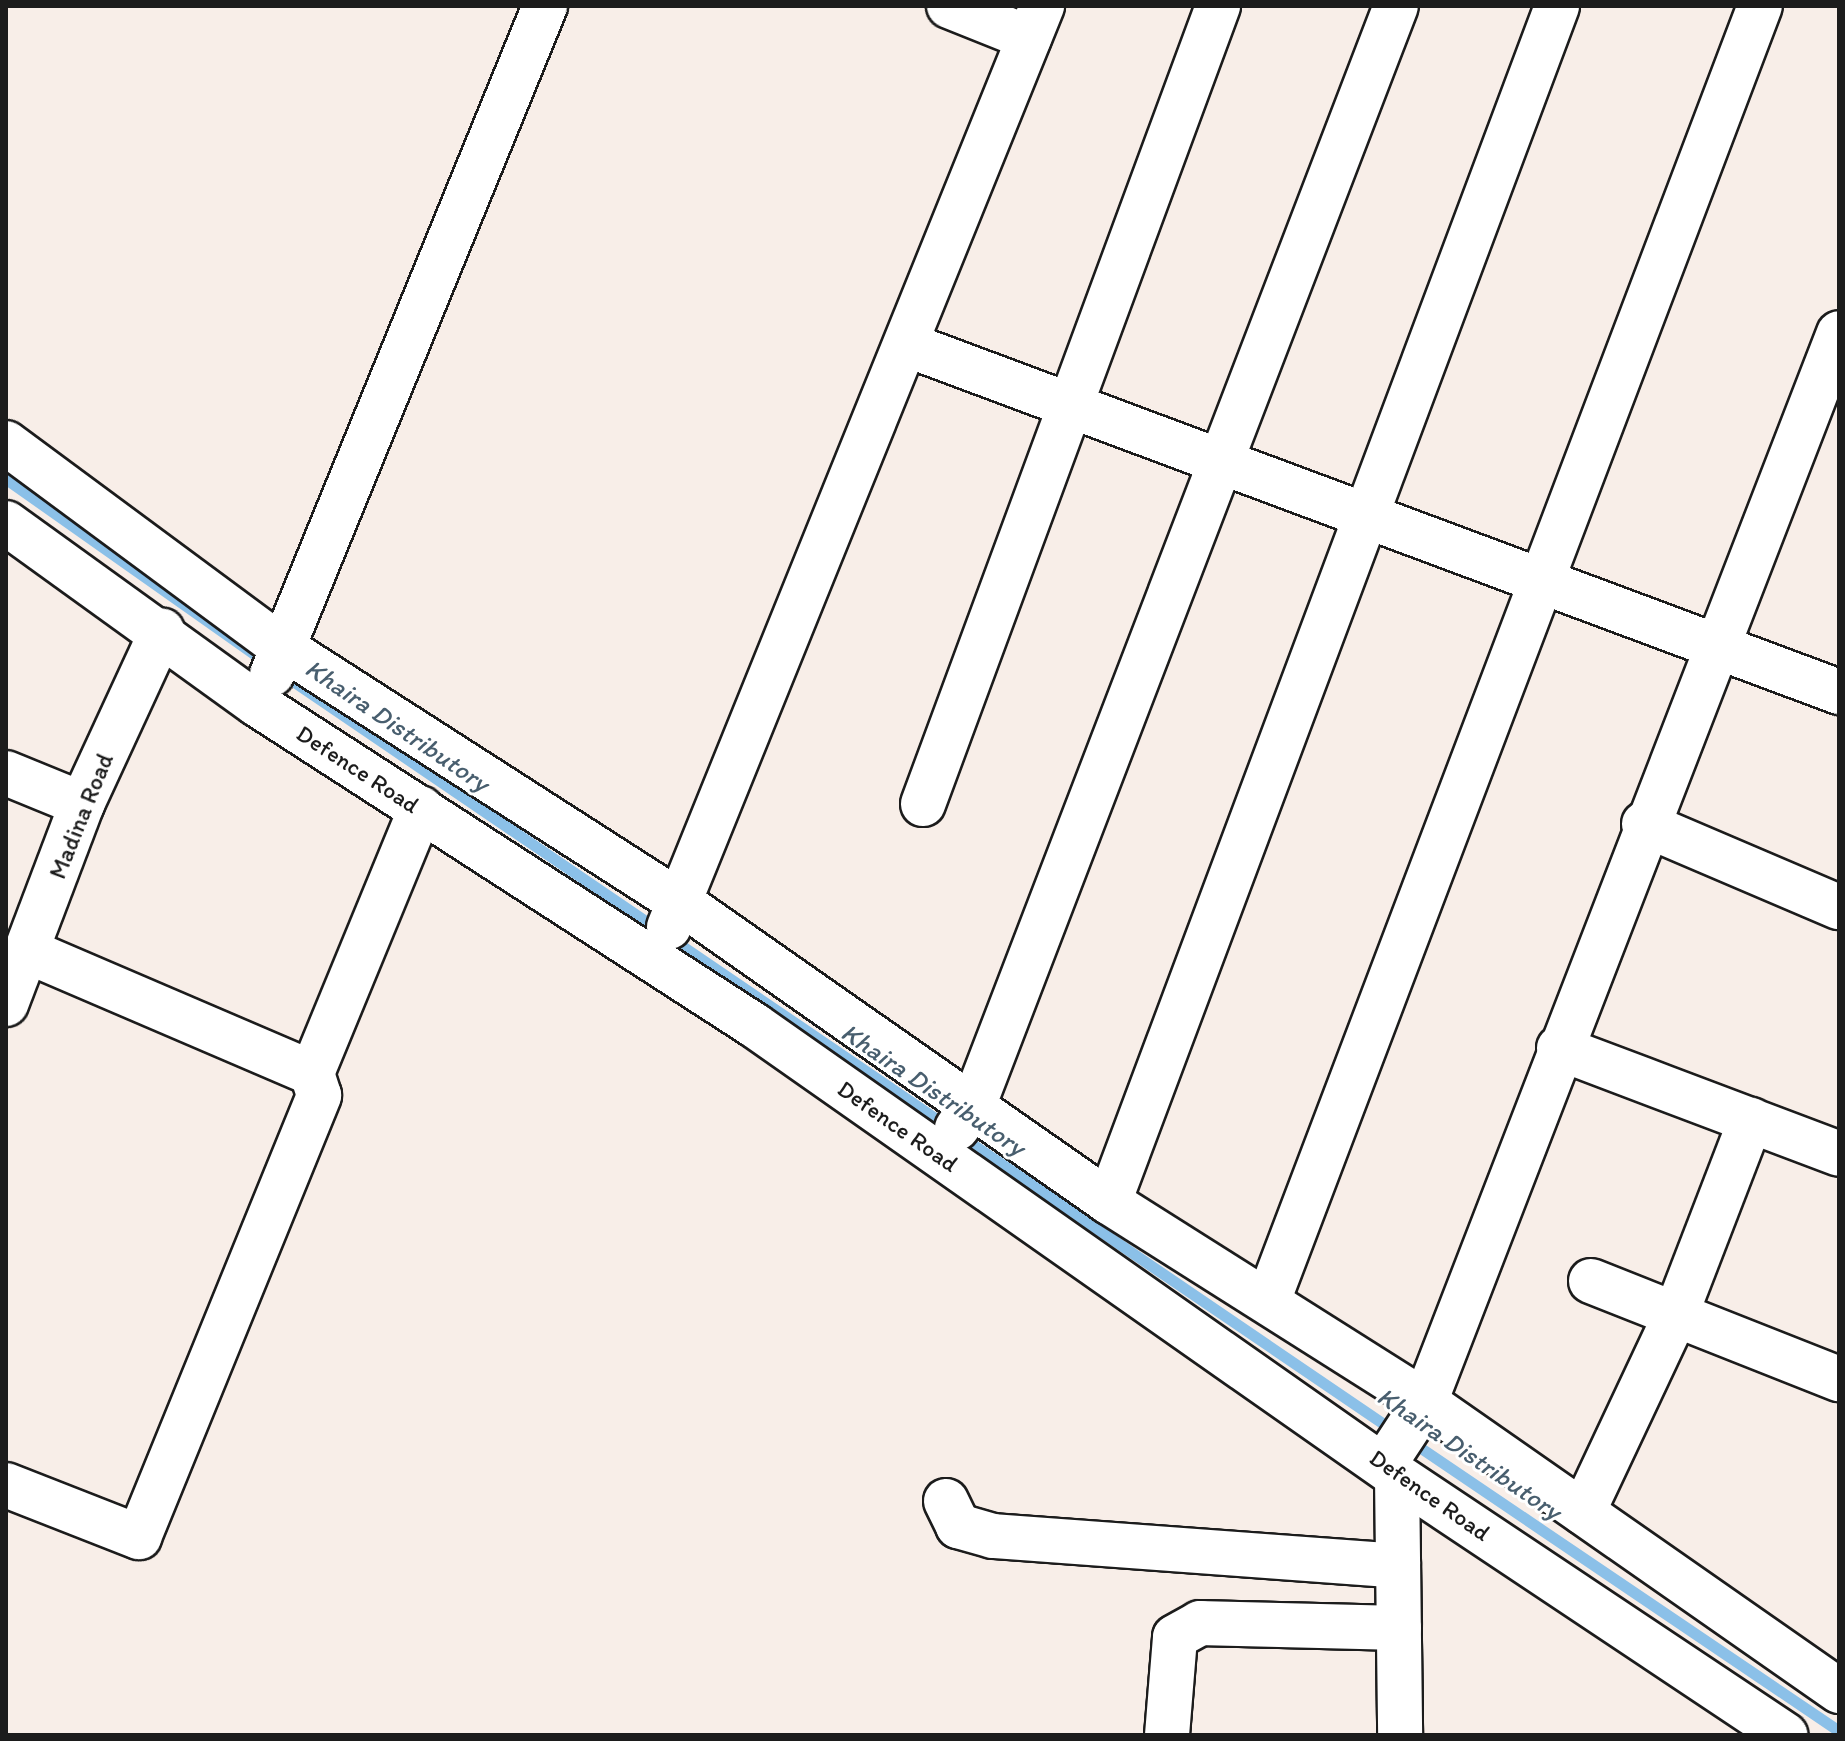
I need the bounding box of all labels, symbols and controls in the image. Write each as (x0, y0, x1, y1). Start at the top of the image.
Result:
water label: Khaira Distributory (299, 653, 495, 799)
street label: Defence Road (291, 719, 425, 819)
street label: Madina Road (43, 749, 119, 883)
water label: Khaira Distributory (835, 1017, 1031, 1163)
street label: Defence Road (832, 1074, 964, 1178)
water label: Khaira Distributory (1371, 1381, 1567, 1527)
street label: Defence Road (1364, 1443, 1496, 1547)

